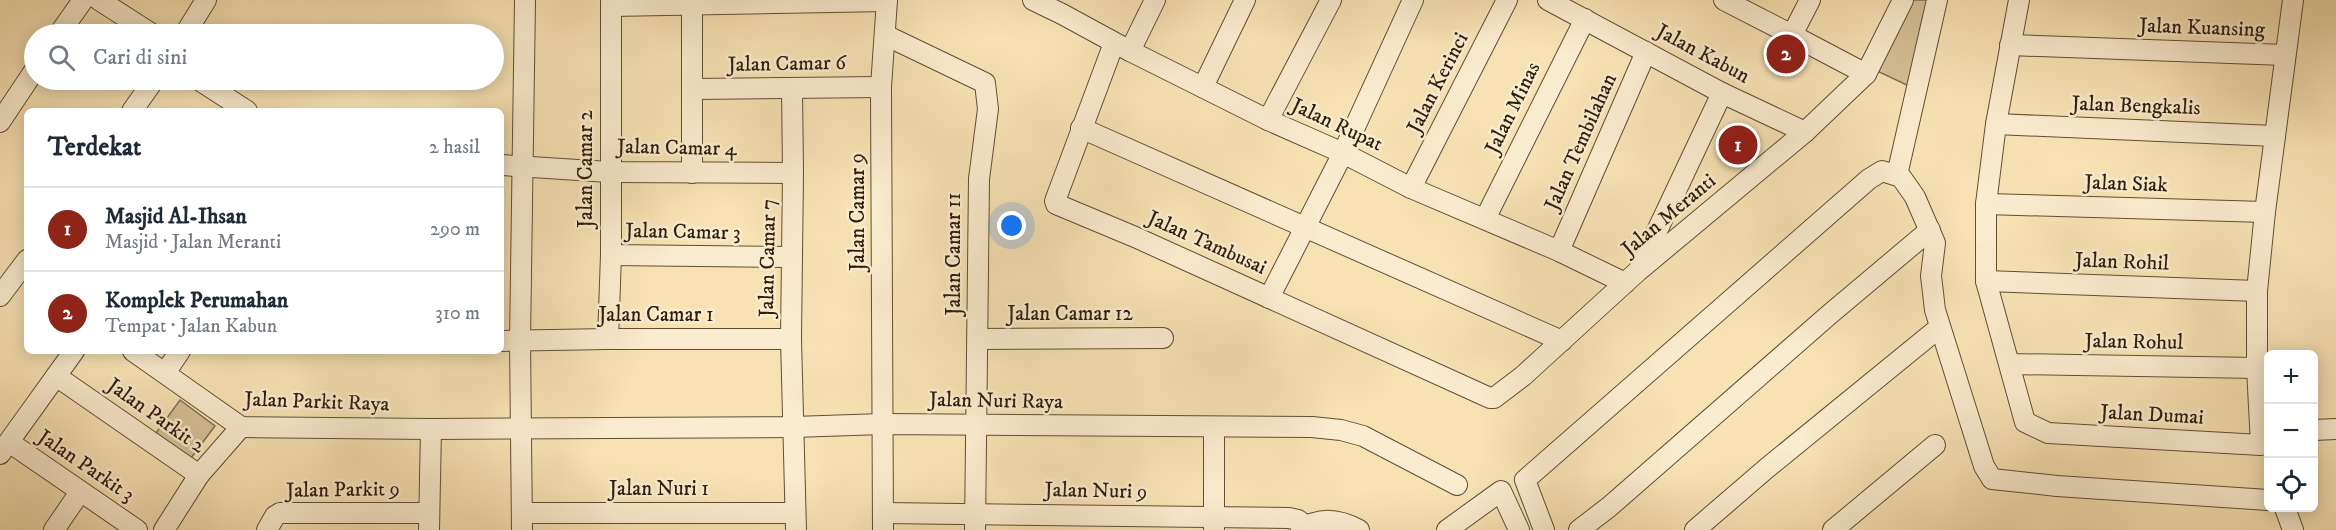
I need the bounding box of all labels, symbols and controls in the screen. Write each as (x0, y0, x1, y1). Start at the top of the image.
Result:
street label: Jalan Kuansing (2137, 13, 2266, 43)
street label: Jalan Kabun (1650, 18, 1754, 89)
search box (24, 24, 504, 90)
street label: Jalan Kerinci (1401, 28, 1474, 139)
pin: 2 (1766, 32, 1806, 76)
icon: search (45, 41, 78, 74)
text: Cari di sini (93, 44, 187, 71)
street label: Jalan Camar 6 (726, 50, 847, 78)
street label: Jalan Minas (1479, 58, 1546, 160)
street label: Jalan Tembilahan (1538, 69, 1623, 216)
street label: Jalan Bengkalis (2069, 91, 2201, 121)
street label: Jalan Rupat (1285, 92, 1387, 158)
street label: Jalan Camar 2 (573, 109, 599, 230)
pin: 1 (1718, 122, 1758, 168)
text: Terdekat (48, 131, 141, 164)
street label: Jalan Camar 4 (615, 134, 738, 162)
text: 2 hasil (429, 135, 480, 160)
street label: Jalan Camar 9 (845, 153, 871, 273)
street label: Jalan Meranti (1615, 168, 1721, 263)
street label: Jalan Siak (2082, 169, 2169, 198)
street label: Jalan Camar 11 (941, 193, 967, 317)
street label: Jalan Camar 7 (754, 199, 782, 319)
text: Masjid Al-Ihsan (105, 203, 247, 230)
street label: Jalan Tambusai (1142, 204, 1271, 281)
your location (997, 211, 1026, 240)
text: 1 (64, 217, 71, 242)
text: 290 m (430, 217, 480, 242)
street label: Jalan Camar 3 (623, 218, 741, 246)
text: Masjid · Jalan Meranti (105, 230, 281, 255)
street label: Jalan Rohil (2072, 247, 2170, 277)
text: Komplek Perumahan (105, 287, 288, 314)
text: 2 (63, 301, 72, 326)
text: 310 m (435, 301, 480, 326)
street label: Jalan Camar 12 (1005, 301, 1133, 327)
street label: Jalan Camar 1 (596, 302, 714, 328)
text: Tempat · Jalan Kabun (105, 314, 277, 339)
street label: Jalan Rohul (2082, 328, 2184, 356)
map controls (2264, 350, 2318, 512)
button: + (2264, 350, 2318, 404)
street label: Jalan Parkit 2 (100, 372, 211, 460)
street label: Jalan Parkit Raya (242, 386, 390, 418)
street label: Jalan Nuri Raya (927, 387, 1063, 415)
street label: Jalan Dumai (2098, 399, 2204, 431)
button: − (2264, 404, 2318, 458)
street label: Jalan Parkit 3 (31, 423, 139, 508)
button: locate (2264, 458, 2318, 512)
street label: Jalan Parkit 9 (284, 476, 400, 504)
street label: Jalan Nuri 1 (607, 476, 709, 502)
street label: Jalan Nuri 9 (1042, 477, 1148, 505)

